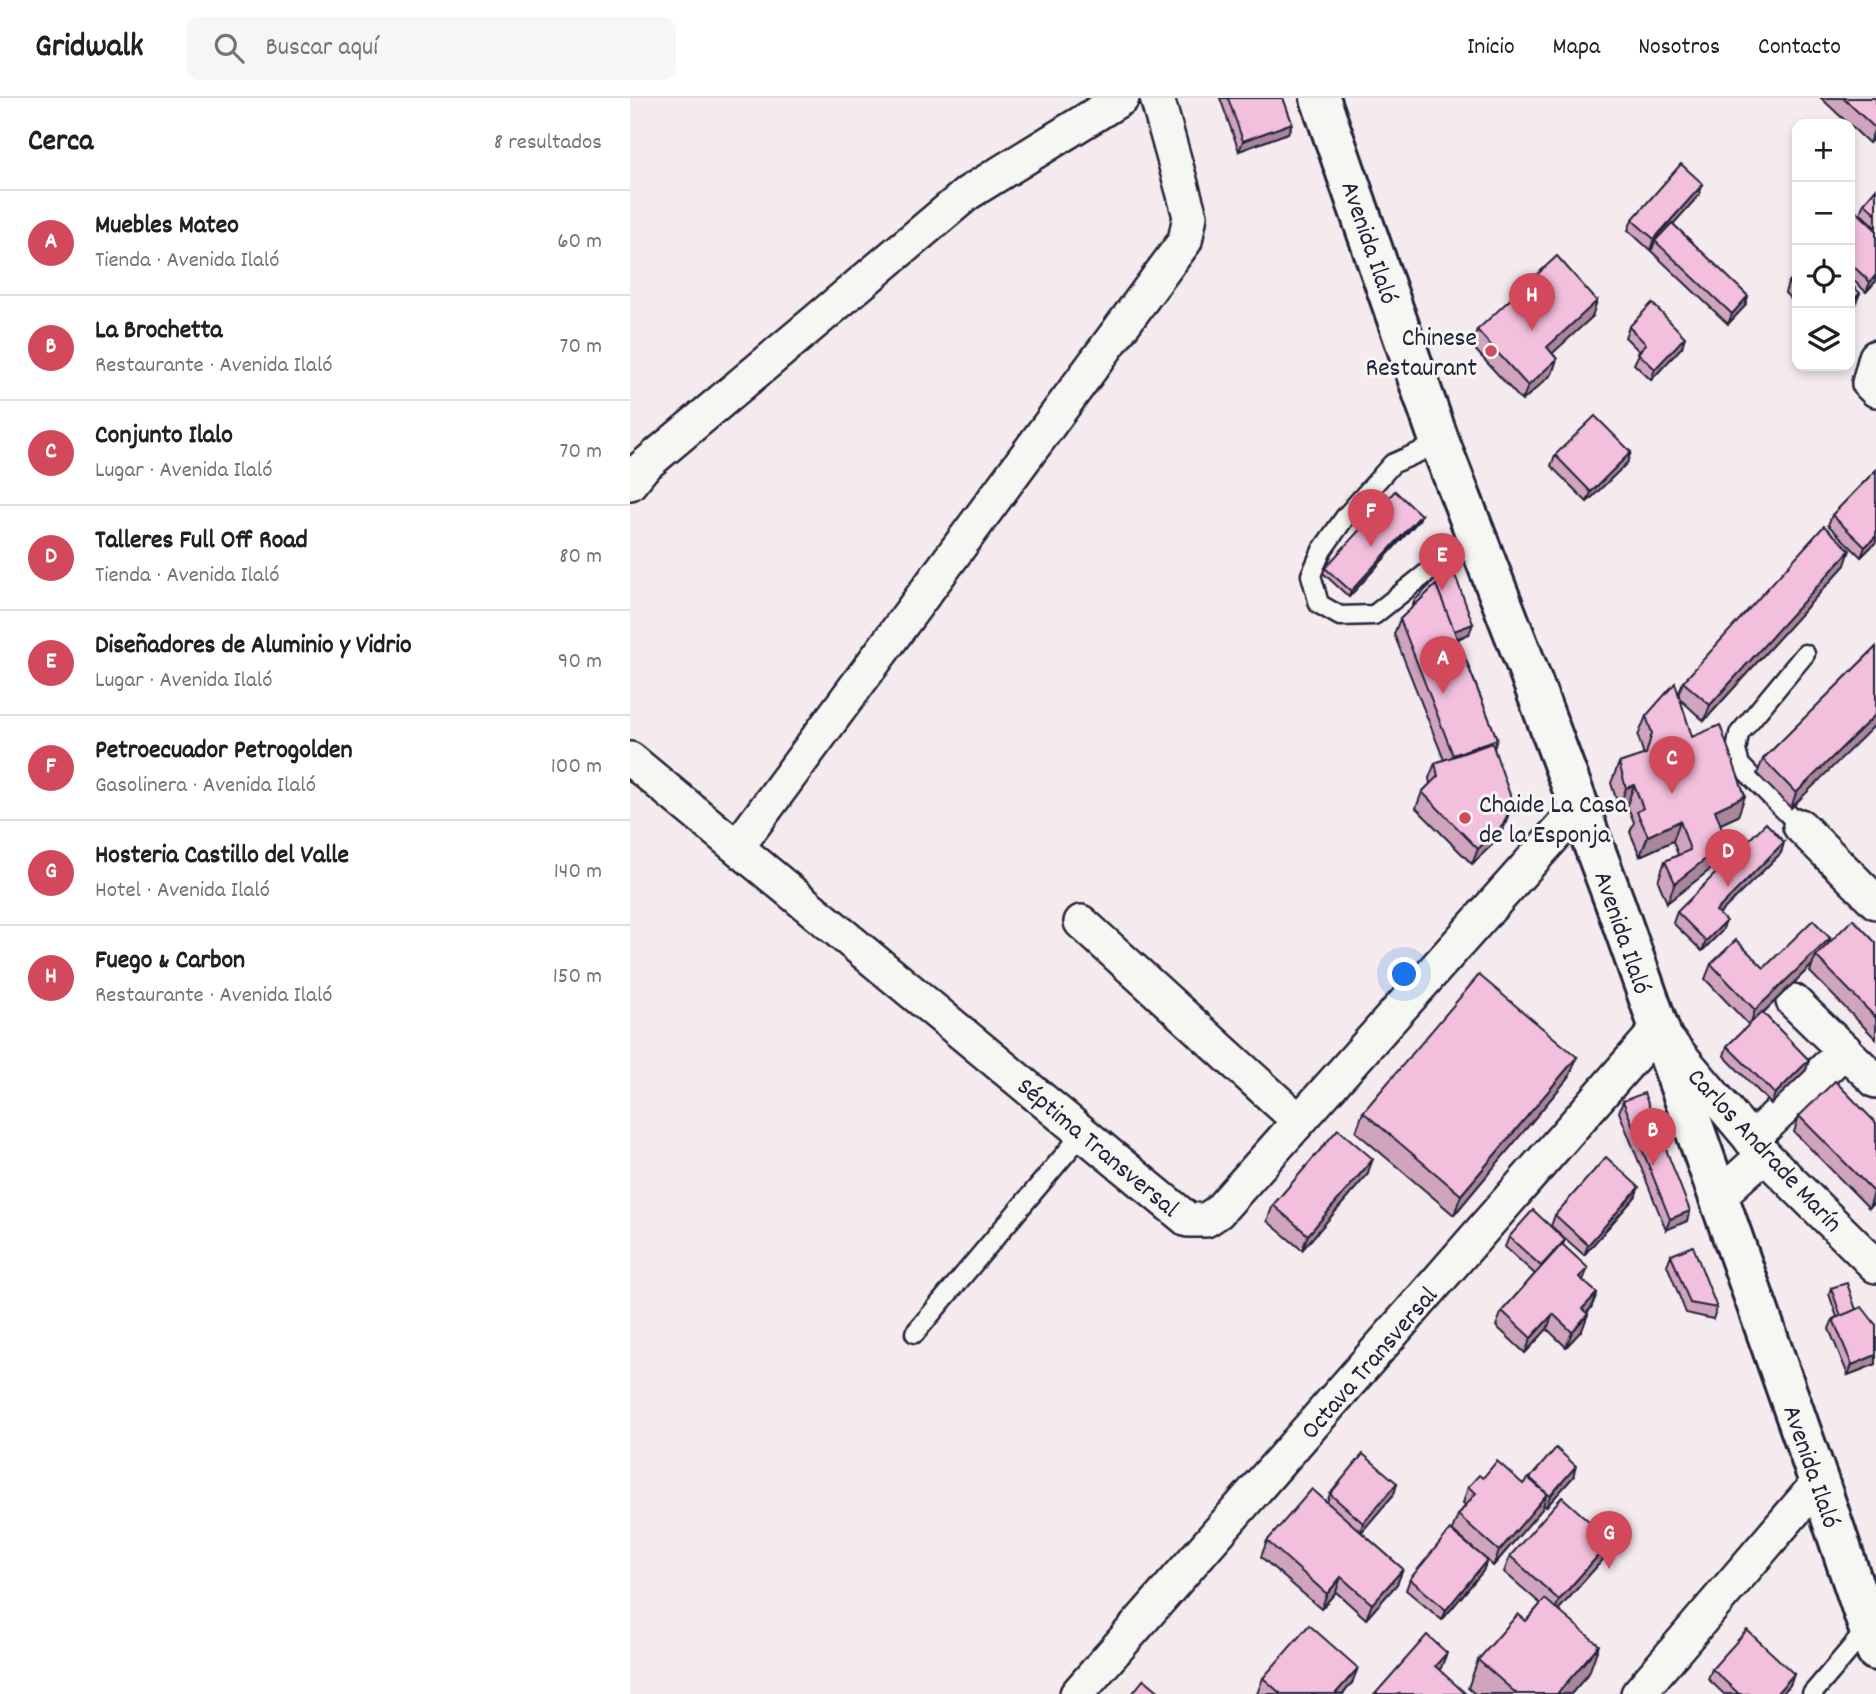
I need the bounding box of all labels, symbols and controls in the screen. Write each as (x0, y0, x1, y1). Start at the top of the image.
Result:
search box (186, 17, 676, 80)
text: Gridwalk (35, 25, 144, 72)
icon: search (210, 29, 248, 67)
text: Buscar aquí (266, 30, 378, 67)
text: Inicio (1467, 31, 1515, 65)
text: Mapa (1553, 31, 1600, 65)
text: Nosotros (1638, 31, 1720, 65)
text: Contacto (1758, 31, 1841, 65)
map controls (1792, 119, 1855, 371)
button: + (1792, 119, 1855, 182)
text: Cerca (28, 122, 93, 165)
text: 8 resultados (494, 127, 602, 160)
street label: Avenida Ilaló (1329, 177, 1406, 310)
button: − (1792, 182, 1855, 245)
text: Muebles Mateo (95, 208, 239, 245)
text: A (45, 226, 57, 259)
text: 60 m (557, 226, 602, 259)
text: Tienda · Avenida Ilaló (95, 245, 280, 278)
button: locate (1792, 245, 1855, 308)
pin: H (1509, 273, 1555, 331)
button: layers (1792, 308, 1855, 371)
text: La Brochetta (95, 313, 223, 350)
place label: Chinese Restaurant (1366, 321, 1477, 388)
text: B (46, 331, 56, 364)
text: 70 m (560, 331, 602, 364)
marker: Chinese Restaurant (1483, 343, 1499, 359)
text: Restaurante · Avenida Ilaló (95, 350, 333, 383)
text: Conjunto Ilalo (95, 418, 233, 455)
text: C (45, 436, 57, 469)
text: 70 m (560, 436, 602, 469)
text: Lugar · Avenida Ilaló (95, 455, 273, 488)
pin: F (1348, 489, 1394, 547)
text: Talleres Full Off Road (95, 523, 308, 560)
pin: E (1419, 533, 1465, 591)
text: D (45, 541, 57, 574)
text: 80 m (559, 541, 602, 574)
text: Tienda · Avenida Ilaló (95, 560, 280, 593)
text: Diseñadores de Aluminio y Vidrio (95, 628, 412, 665)
pin: A (1420, 636, 1466, 694)
text: E (46, 646, 56, 679)
text: 90 m (558, 646, 602, 679)
text: Lugar · Avenida Ilaló (95, 665, 273, 698)
text: Petroecuador Petrogolden (95, 733, 353, 770)
pin: C (1649, 736, 1695, 794)
text: F (46, 751, 56, 784)
text: 100 m (551, 751, 602, 784)
text: Gasolinera · Avenida Ilaló (95, 770, 316, 803)
place label: Chaide La Casa de la Esponja (1479, 788, 1628, 855)
marker: Chaide La Casa de la Esponja (1457, 810, 1473, 826)
pin: D (1705, 829, 1751, 887)
text: Hosteria Castillo del Valle (95, 838, 349, 875)
text: G (45, 856, 57, 889)
text: 140 m (554, 856, 602, 889)
street label: Avenida Ilaló (1582, 867, 1659, 1000)
text: Hotel · Avenida Ilaló (95, 875, 270, 908)
text: Fuego & Carbon (95, 943, 245, 980)
your location (1387, 957, 1421, 991)
text: H (45, 961, 57, 994)
text: 150 m (553, 961, 602, 994)
text: Restaurante · Avenida Ilaló (95, 980, 333, 1013)
street label: Carlos Andrade Marín (1677, 1061, 1850, 1242)
street label: Séptima Transversal (1008, 1070, 1186, 1228)
pin: B (1630, 1108, 1676, 1166)
street label: Octava Transversal (1293, 1279, 1448, 1449)
street label: Avenida Ilaló (1771, 1401, 1848, 1534)
pin: G (1586, 1511, 1632, 1569)

